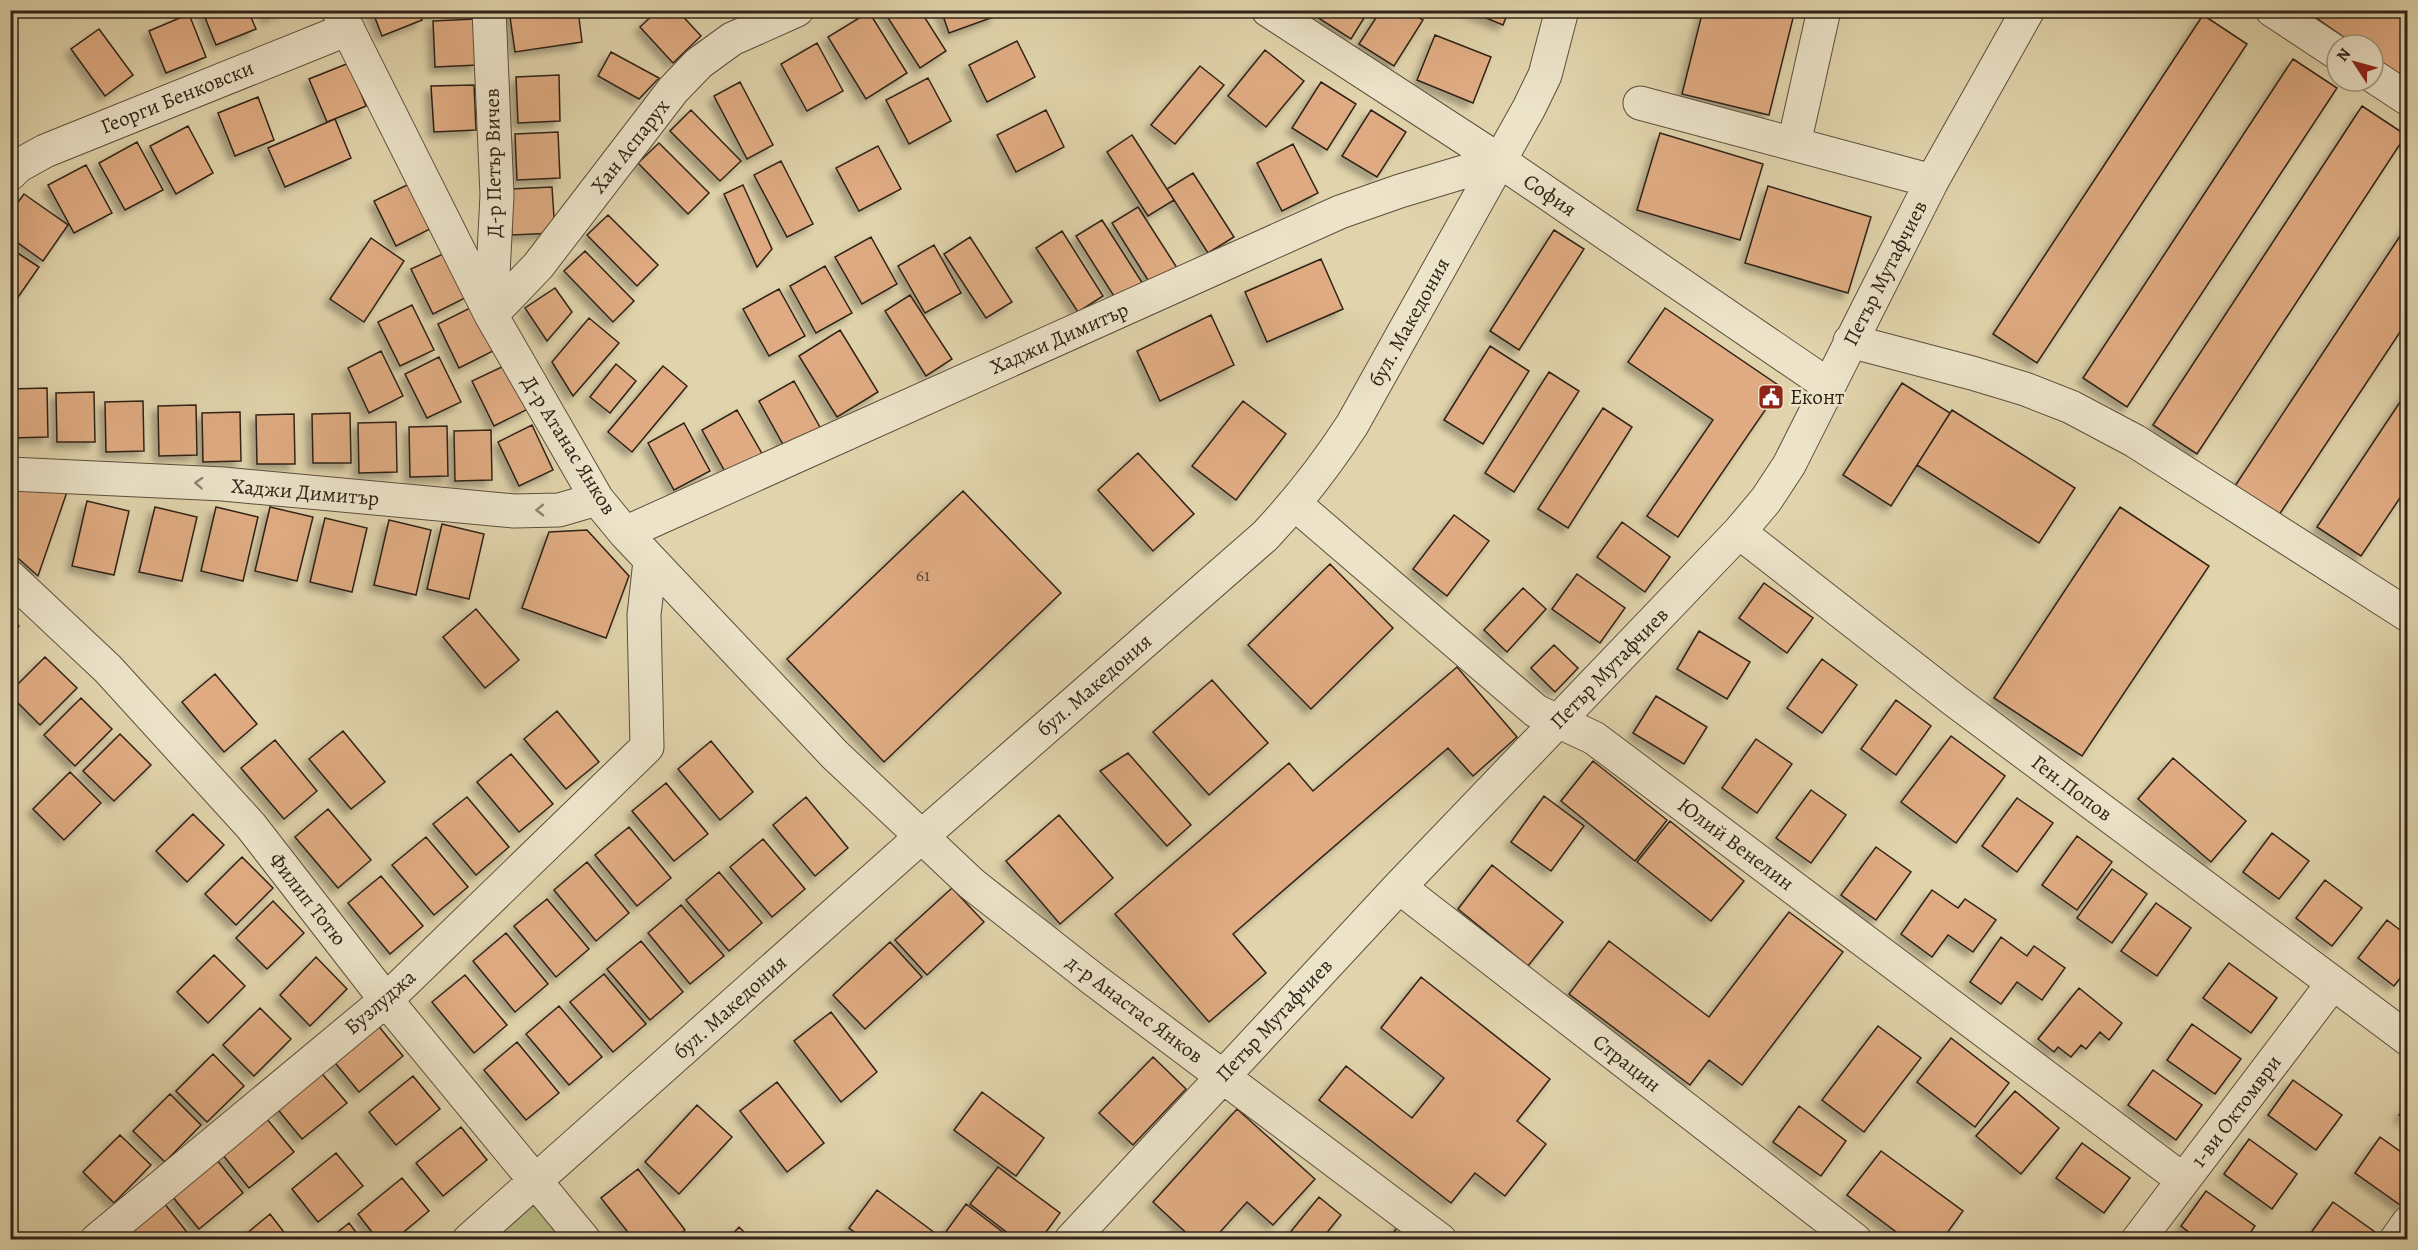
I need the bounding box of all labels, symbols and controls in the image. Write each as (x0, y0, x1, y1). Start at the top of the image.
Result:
north arrow (2325, 33, 2385, 93)
text: N (2331, 43, 2356, 66)
street label: Георги Бенковски (96, 53, 258, 141)
street label: Д-р Петър Вичев (478, 88, 508, 238)
street label: Хан Аспарух (584, 92, 676, 199)
street label: София (1518, 167, 1582, 223)
street label: Петър Мутафчиев (1836, 196, 1934, 350)
street label: бул. Македония (1362, 252, 1456, 392)
street label: Хаджи Димитър (985, 295, 1133, 381)
street label: Д-р Атанас Янков (515, 370, 623, 520)
public building icon: Еконт (1756, 382, 1786, 412)
place label: Еконт (1790, 383, 1844, 411)
street label: Хаджи Димитър (230, 472, 380, 512)
one-way arrow (195, 477, 204, 490)
one-way arrow (535, 504, 544, 517)
house number: 61 (916, 563, 930, 587)
street label: Петър Мутафчиев (1544, 601, 1674, 735)
street label: бул. Македония (1031, 627, 1157, 743)
street label: Ген.Попов (2026, 748, 2118, 828)
street label: Юлий Венелин (1672, 791, 1800, 897)
street label: Филип Тотю (263, 846, 353, 952)
street label: д-р Анастас Янков (1060, 948, 1209, 1070)
street label: бул. Македония (667, 949, 793, 1065)
street label: Петър Мутафчиев (1209, 952, 1339, 1088)
street label: Бузлуджа (338, 963, 422, 1041)
street label: Страцин (1587, 1028, 1667, 1098)
street label: 1-ви Октомври (2184, 1049, 2288, 1173)

